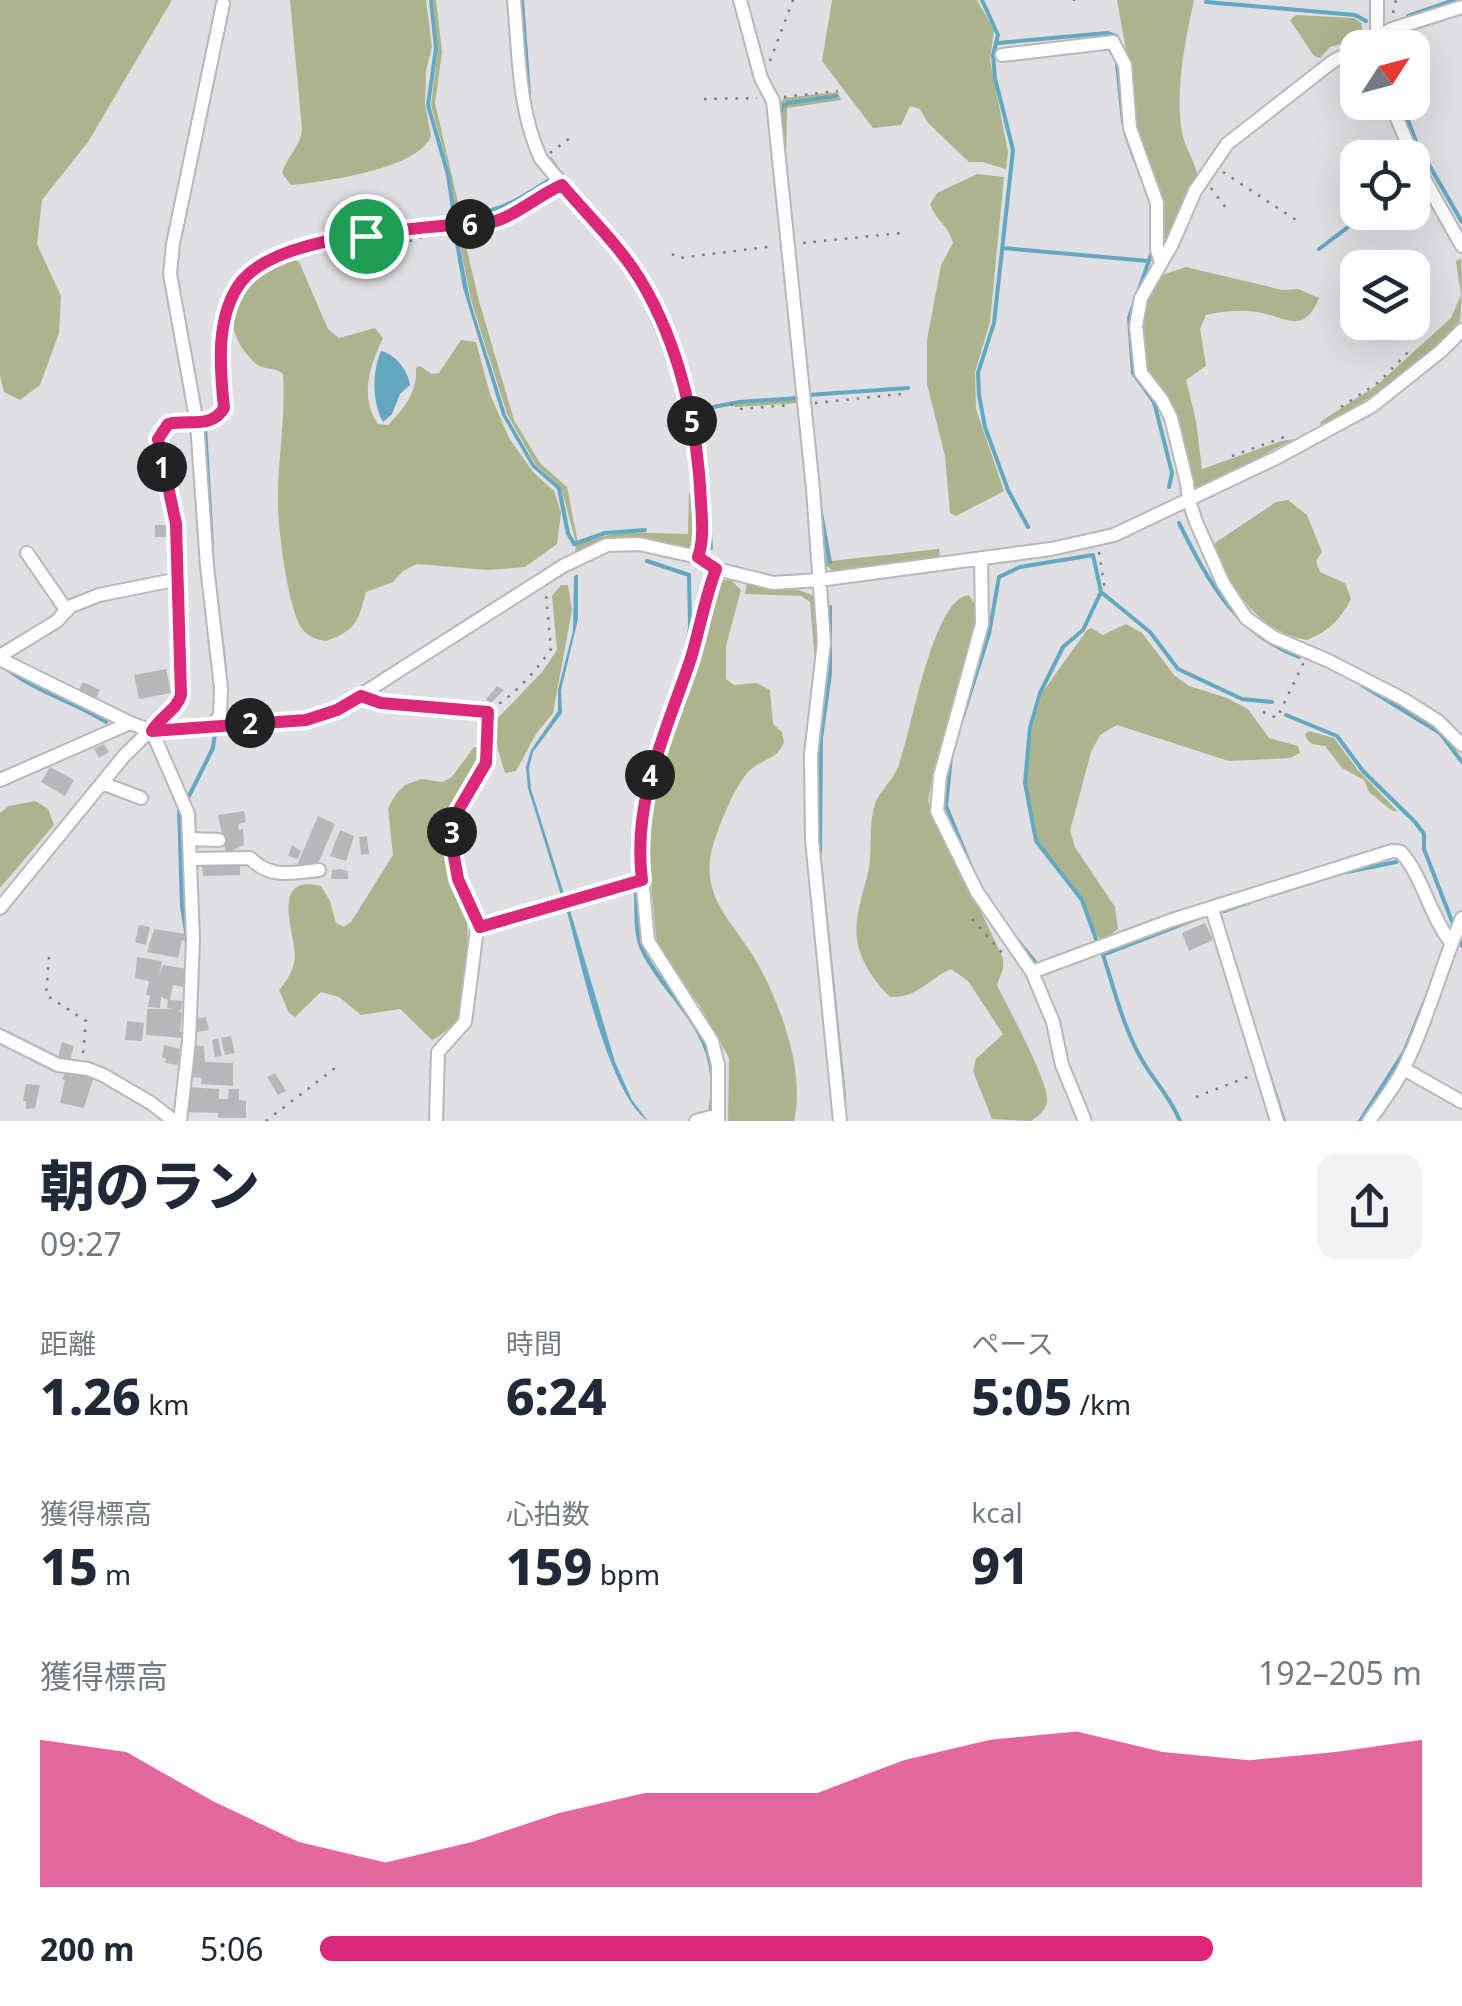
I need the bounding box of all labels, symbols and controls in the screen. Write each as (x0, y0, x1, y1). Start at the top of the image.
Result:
north arrow (1340, 30, 1430, 120)
map controls (1340, 30, 1430, 340)
button: locate (1340, 140, 1430, 230)
pin (324, 194, 409, 279)
pin: 6 (445, 199, 495, 249)
text: 6 (462, 205, 478, 243)
icon: arrive (339, 209, 394, 264)
button: layers (1340, 250, 1430, 340)
pin: 5 (667, 396, 717, 446)
text: 5 (684, 402, 700, 440)
pin: 1 (137, 442, 187, 492)
text: 1 (154, 448, 170, 486)
pin: 2 (225, 698, 275, 748)
text: 2 (242, 704, 258, 742)
pin: 4 (625, 750, 675, 800)
text: 4 (642, 756, 658, 794)
pin: 3 (427, 807, 477, 857)
text: 3 (444, 813, 460, 851)
text: 朝のラン (40, 1147, 260, 1222)
button: share (1317, 1154, 1422, 1259)
text: 09:27 (40, 1222, 122, 1265)
text: 距離 (40, 1324, 96, 1362)
text: 時間 (506, 1324, 562, 1362)
text: ペース (971, 1324, 1054, 1362)
text: 1.26 (40, 1362, 141, 1430)
text: 6:24 (506, 1362, 607, 1430)
text: 5:05 (971, 1362, 1072, 1430)
text: km (141, 1385, 189, 1423)
text: /km (1072, 1385, 1131, 1423)
text: kcal (971, 1493, 1023, 1531)
text: 獲得標高 (40, 1494, 152, 1532)
text: 心拍数 (506, 1494, 590, 1532)
text: 91 (971, 1531, 1029, 1599)
text: 15 (40, 1532, 98, 1600)
text: 159 (506, 1532, 592, 1600)
text: m (98, 1555, 131, 1593)
text: bpm (592, 1555, 660, 1593)
text: 192–205 m (1258, 1651, 1422, 1694)
text: 獲得標高 (40, 1654, 168, 1697)
text: 200 m (40, 1927, 134, 1970)
text: 5:06 (200, 1927, 264, 1970)

